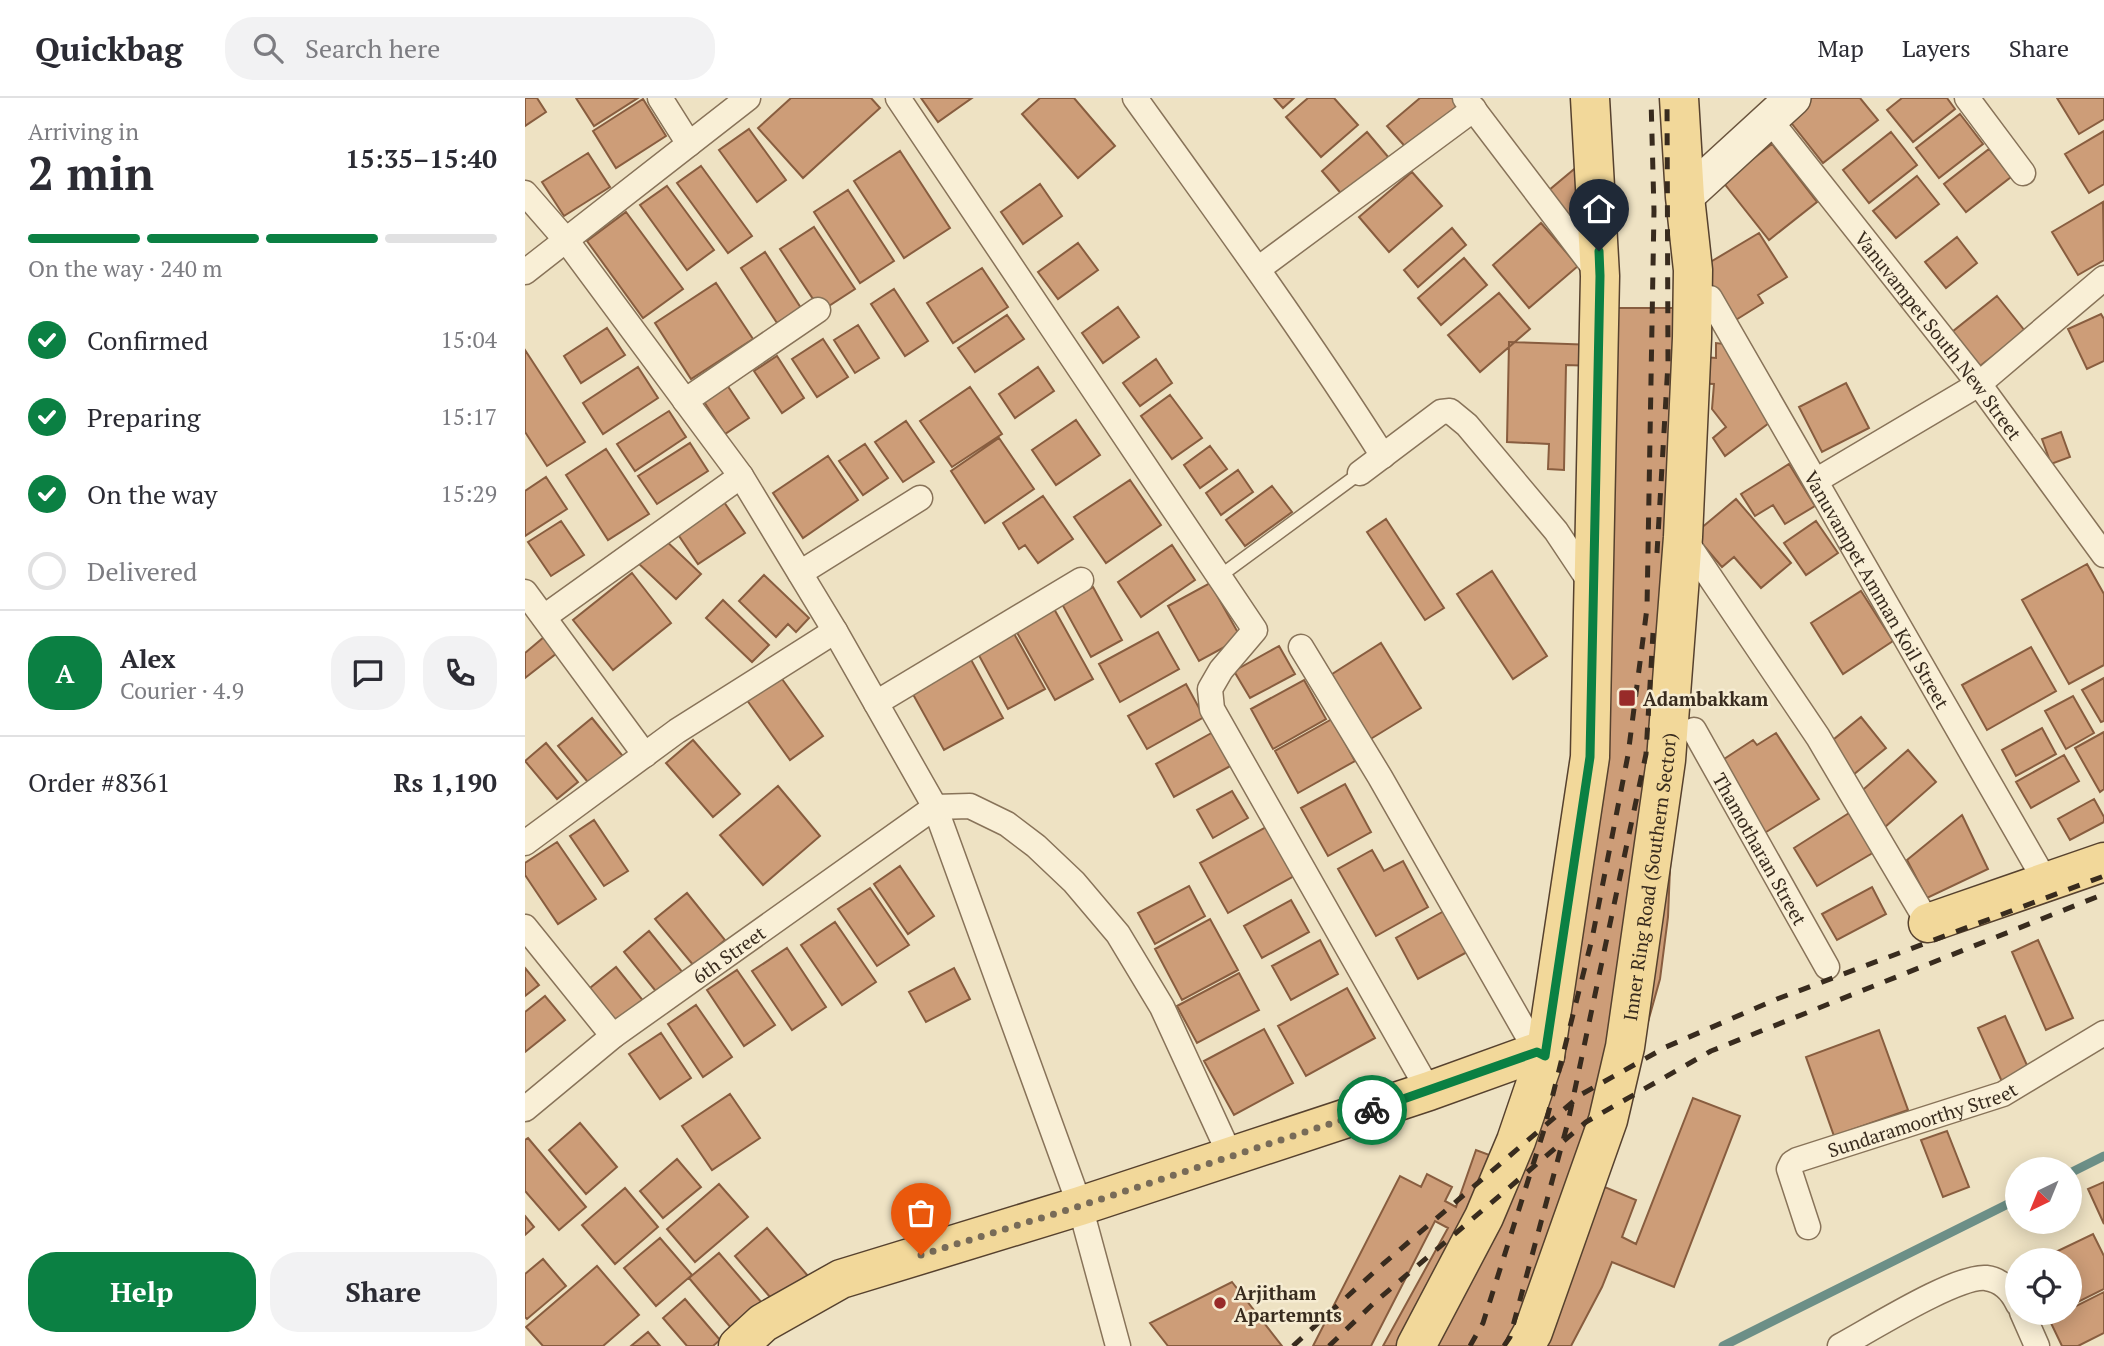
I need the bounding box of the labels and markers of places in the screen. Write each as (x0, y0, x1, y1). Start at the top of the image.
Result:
pin (1569, 179, 1629, 251)
place label: Adambakkam (1643, 686, 1769, 711)
marker: Adambakkam (1617, 688, 1637, 708)
pin (891, 1183, 951, 1255)
place label: Arjitham Apartemnts (1234, 1280, 1342, 1327)
marker: Arjitham Apartemnts (1212, 1295, 1228, 1311)

